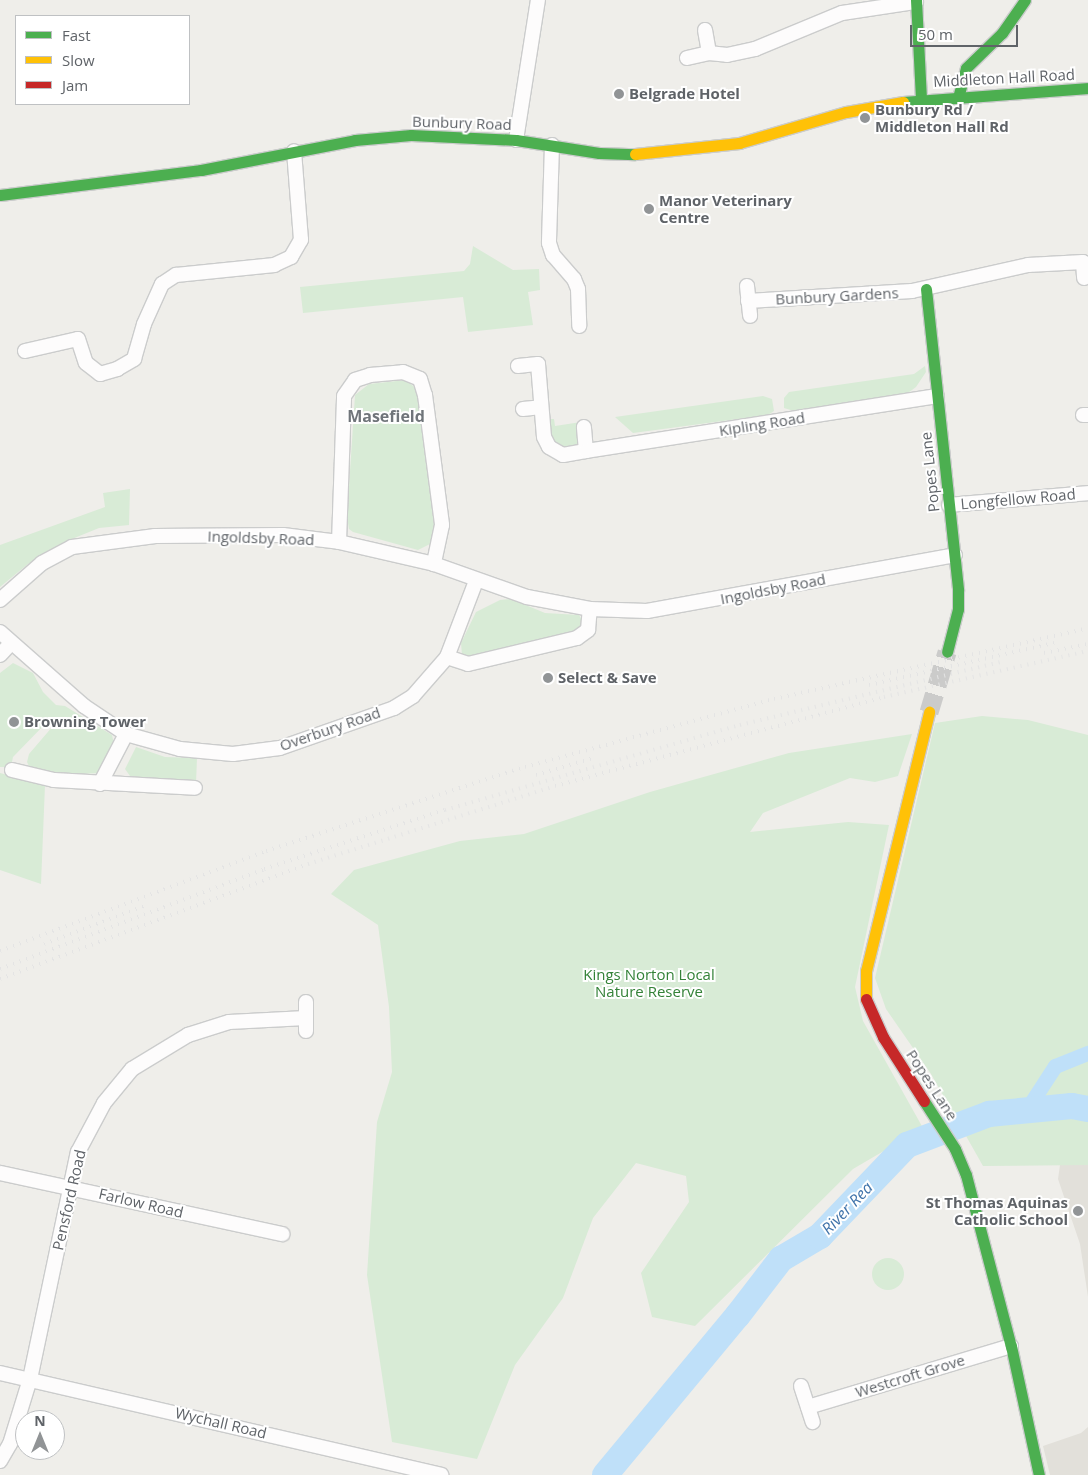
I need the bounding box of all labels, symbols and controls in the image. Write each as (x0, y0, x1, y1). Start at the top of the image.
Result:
legend (15, 15, 190, 105)
scale bar (913, 15, 1020, 47)
text: 50 m (918, 24, 953, 44)
text: Fast (62, 25, 91, 45)
text: Slow (62, 50, 95, 70)
street label: Middleton Hall Road (933, 65, 1075, 91)
text: Jam (62, 75, 88, 95)
place label: Belgrade Hotel (629, 85, 740, 103)
marker: Belgrade Hotel (613, 88, 625, 100)
place label: Bunbury Rd / Middleton Hall Rd (875, 100, 1009, 135)
street label: Bunbury Road (412, 112, 512, 134)
marker: Bunbury Rd / Middleton Hall Rd (859, 112, 871, 124)
place label: Manor Veterinary Centre (659, 191, 792, 226)
marker: Manor Veterinary Centre (643, 203, 655, 215)
street label: Bunbury Gardens (775, 284, 899, 308)
district label: Masefield (347, 406, 425, 426)
street label: Kipling Road (718, 408, 806, 440)
street label: Popes Lane (917, 431, 943, 513)
street label: Longfellow Road (960, 485, 1076, 513)
street label: Ingoldsby Road (207, 527, 315, 549)
street label: Ingoldsby Road (719, 570, 827, 608)
place label: Select & Save (558, 669, 657, 687)
marker: Select & Save (542, 672, 554, 684)
street label: Overbury Road (277, 703, 383, 755)
place label: Browning Tower (24, 713, 146, 731)
marker: Browning Tower (8, 716, 20, 728)
park label: Kings Norton Local Nature Reserve (583, 965, 715, 1000)
street label: Popes Lane (903, 1046, 961, 1124)
street label: Pensford Road (49, 1148, 89, 1252)
water label: River Rea (817, 1178, 877, 1238)
street label: Farlow Road (97, 1185, 185, 1221)
place label: St Thomas Aquinas Catholic School (926, 1193, 1068, 1228)
marker: St Thomas Aquinas Catholic School (1072, 1205, 1084, 1217)
street label: Westcroft Grove (853, 1351, 967, 1401)
street label: Wychall Road (173, 1404, 269, 1442)
north arrow (15, 1410, 65, 1460)
text: N (34, 1411, 46, 1430)

